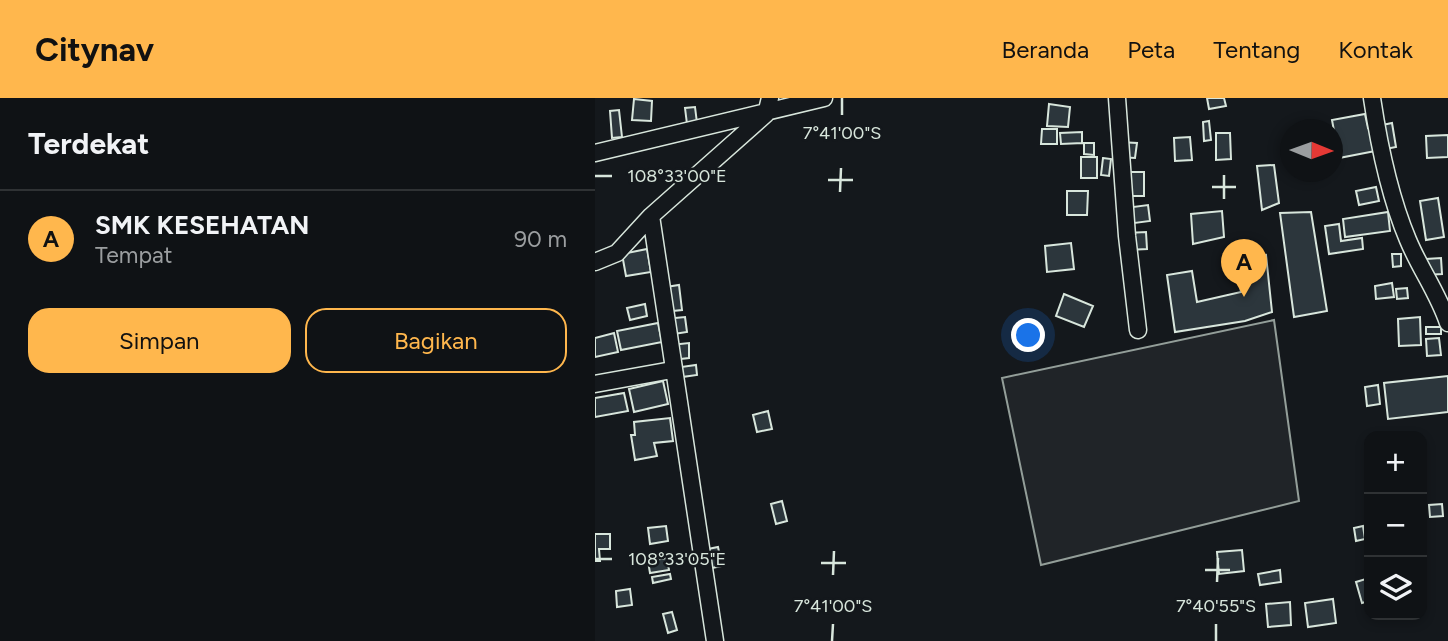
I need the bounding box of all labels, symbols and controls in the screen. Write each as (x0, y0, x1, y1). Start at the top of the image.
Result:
text: Citynav (35, 30, 154, 69)
text: Beranda (1002, 35, 1089, 64)
text: Peta (1127, 35, 1175, 64)
text: Tentang (1213, 35, 1300, 64)
text: Kontak (1338, 35, 1413, 64)
north arrow (1280, 119, 1343, 182)
text: 7°41'00"S (803, 122, 881, 144)
text: Terdekat (28, 125, 149, 162)
text: 108°33'00"E (627, 165, 727, 187)
text: SMK KESEHATAN (95, 209, 309, 241)
text: A (43, 225, 59, 253)
text: 90 m (514, 225, 567, 253)
pin: A (1221, 239, 1267, 297)
text: Tempat (95, 241, 172, 269)
button: Simpan (28, 308, 291, 373)
button: Bagikan (305, 308, 567, 373)
your location (1011, 318, 1045, 352)
map controls (1364, 431, 1427, 620)
button: + (1364, 431, 1427, 494)
button: − (1364, 494, 1427, 557)
text: 108°33'05"E (628, 548, 726, 570)
button: layers (1364, 557, 1427, 620)
text: 7°41'00"S (794, 595, 872, 617)
text: 7°40'55"S (1176, 595, 1256, 617)

